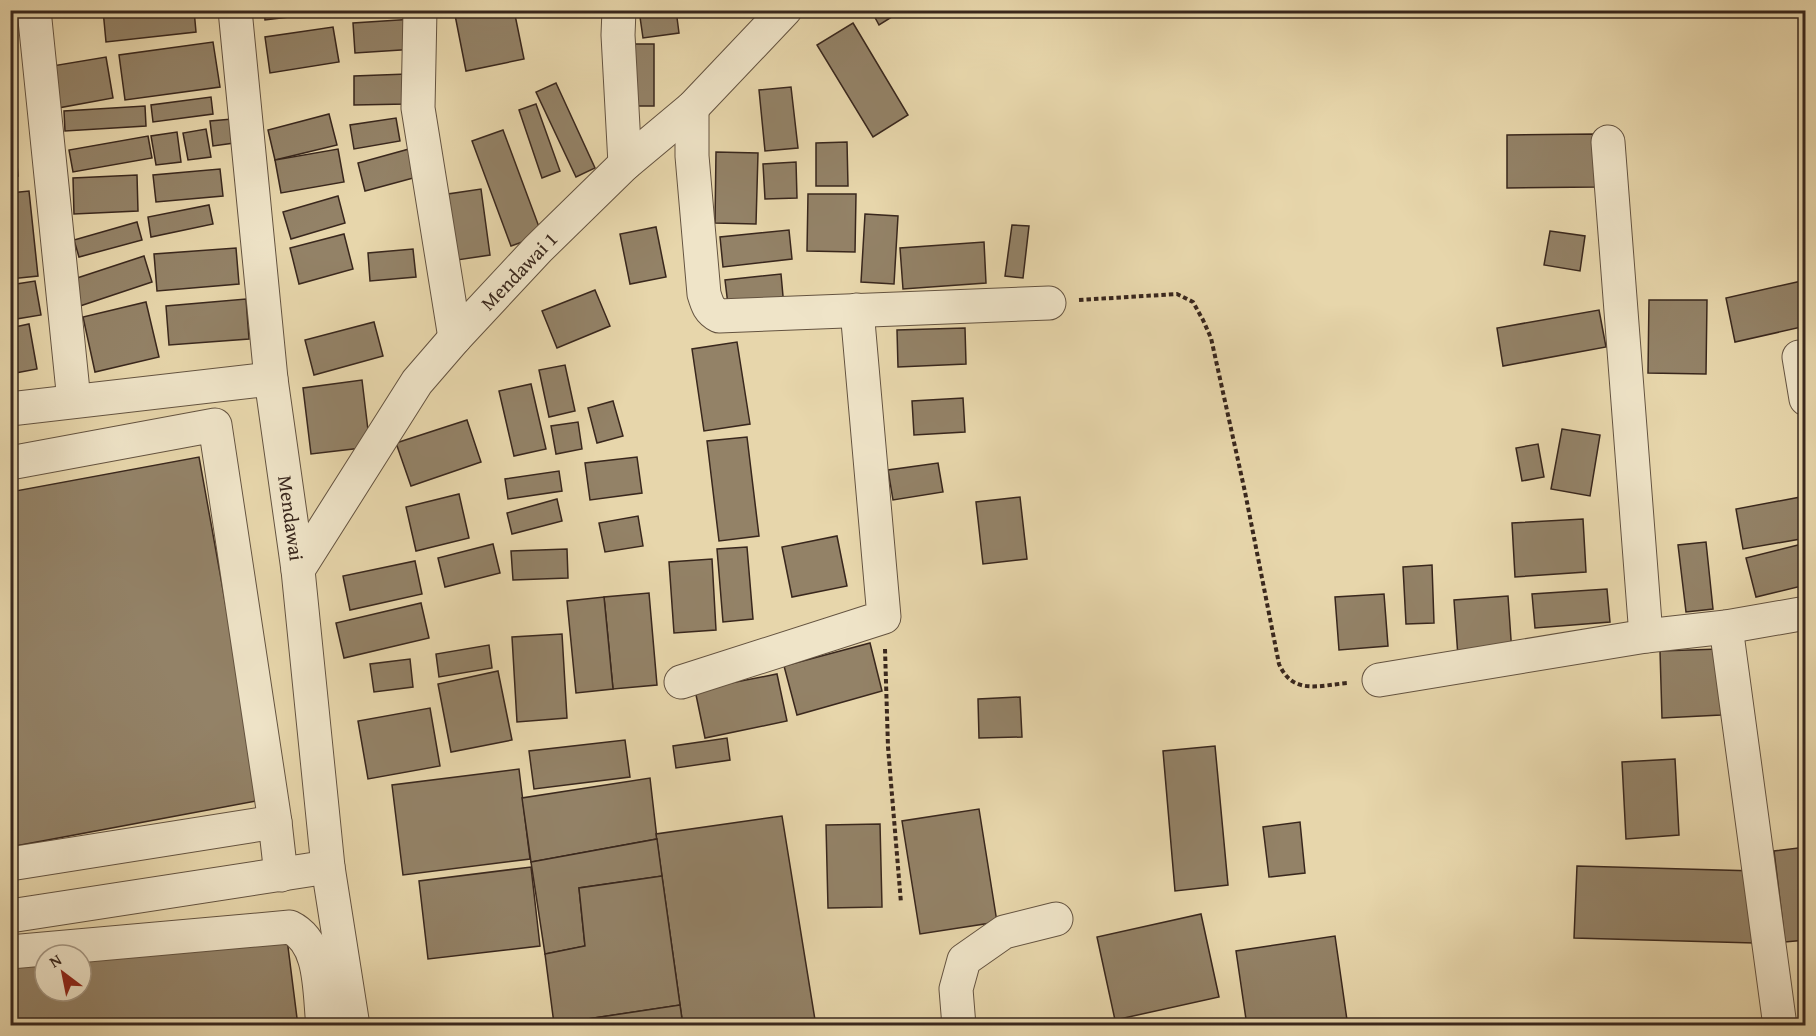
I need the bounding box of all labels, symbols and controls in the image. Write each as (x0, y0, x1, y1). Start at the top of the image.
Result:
street label: Mendawai 1 (474, 225, 564, 317)
street label: Mendawai (271, 473, 312, 563)
north arrow (33, 943, 93, 1003)
text: N (44, 947, 66, 973)

